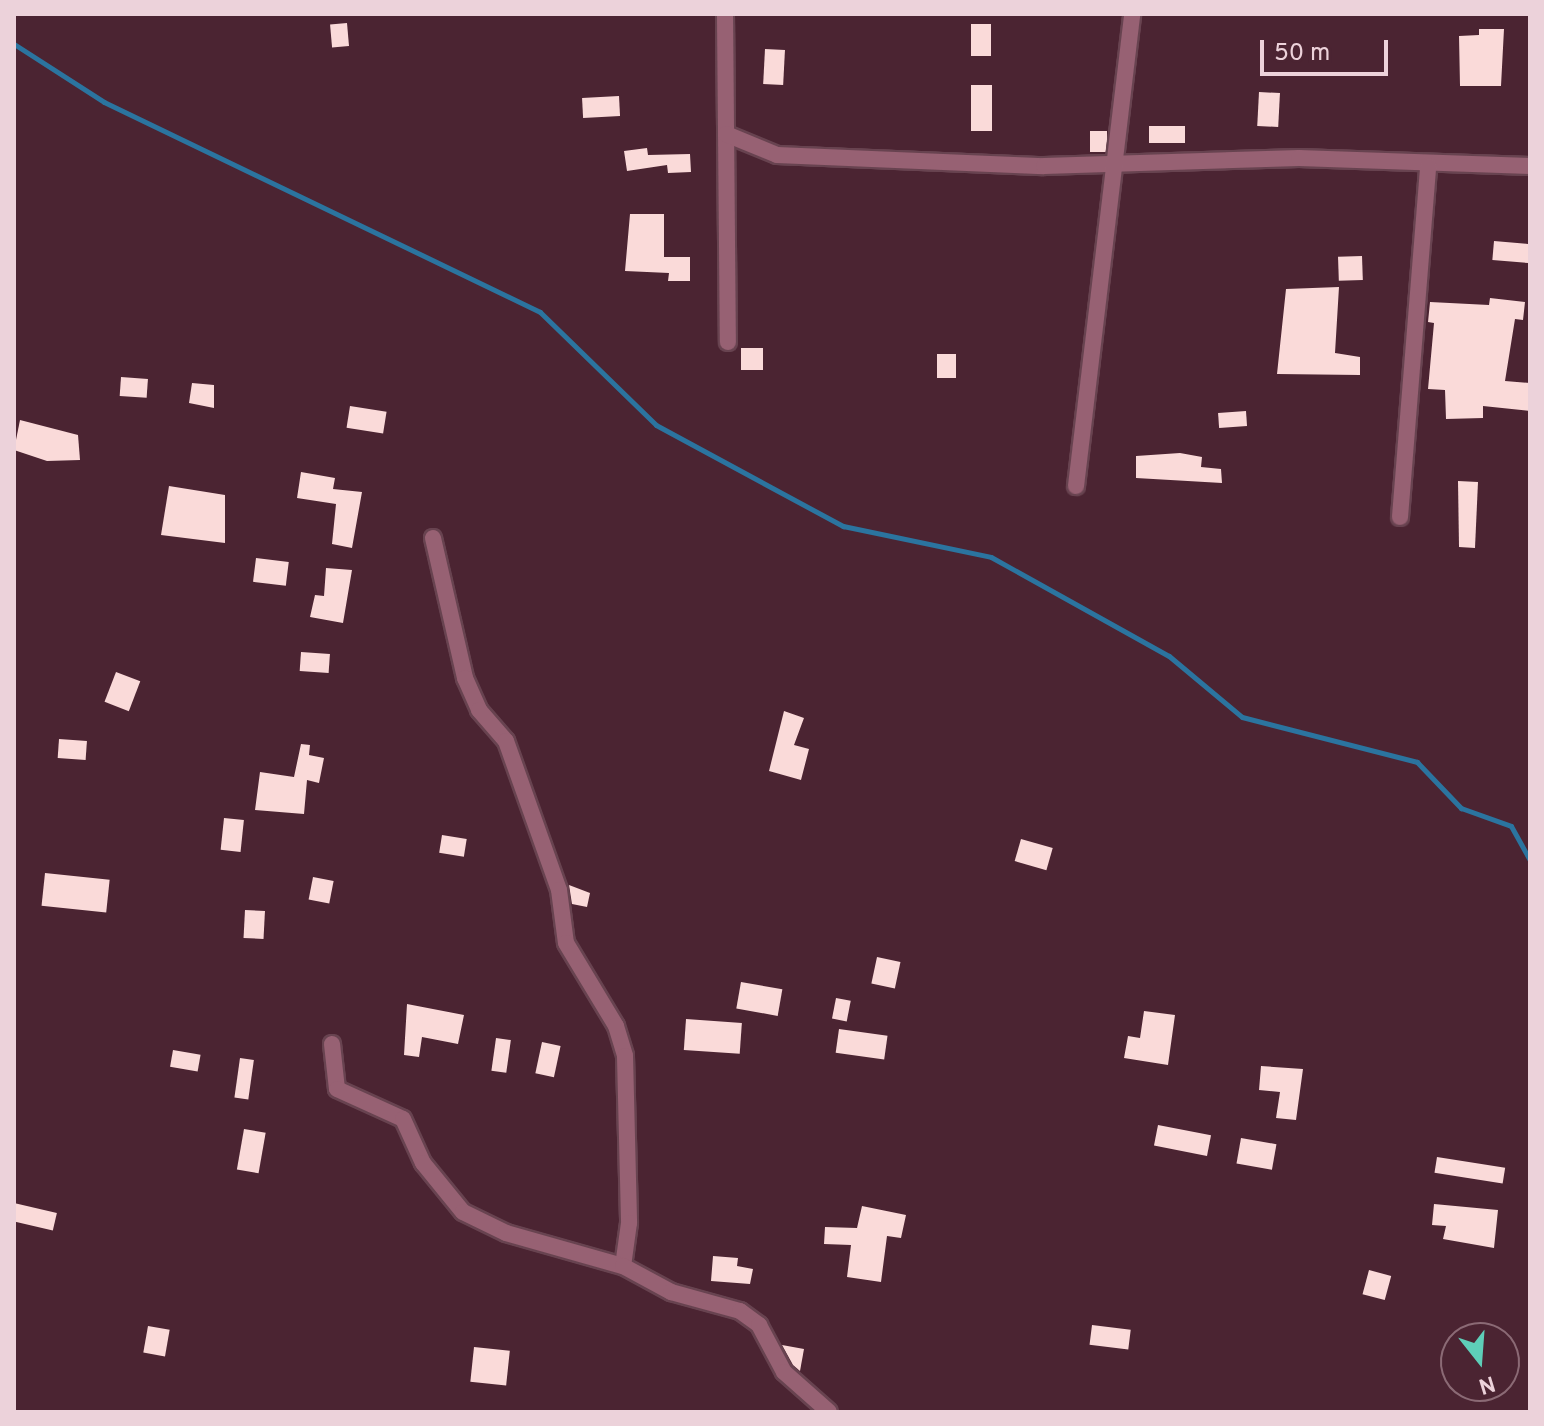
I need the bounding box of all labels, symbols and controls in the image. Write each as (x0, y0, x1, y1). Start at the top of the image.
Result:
scale bar (1264, 24, 1392, 74)
text: 50 m (1274, 39, 1330, 69)
north arrow (1440, 1322, 1520, 1402)
text: N (1475, 1368, 1498, 1399)

